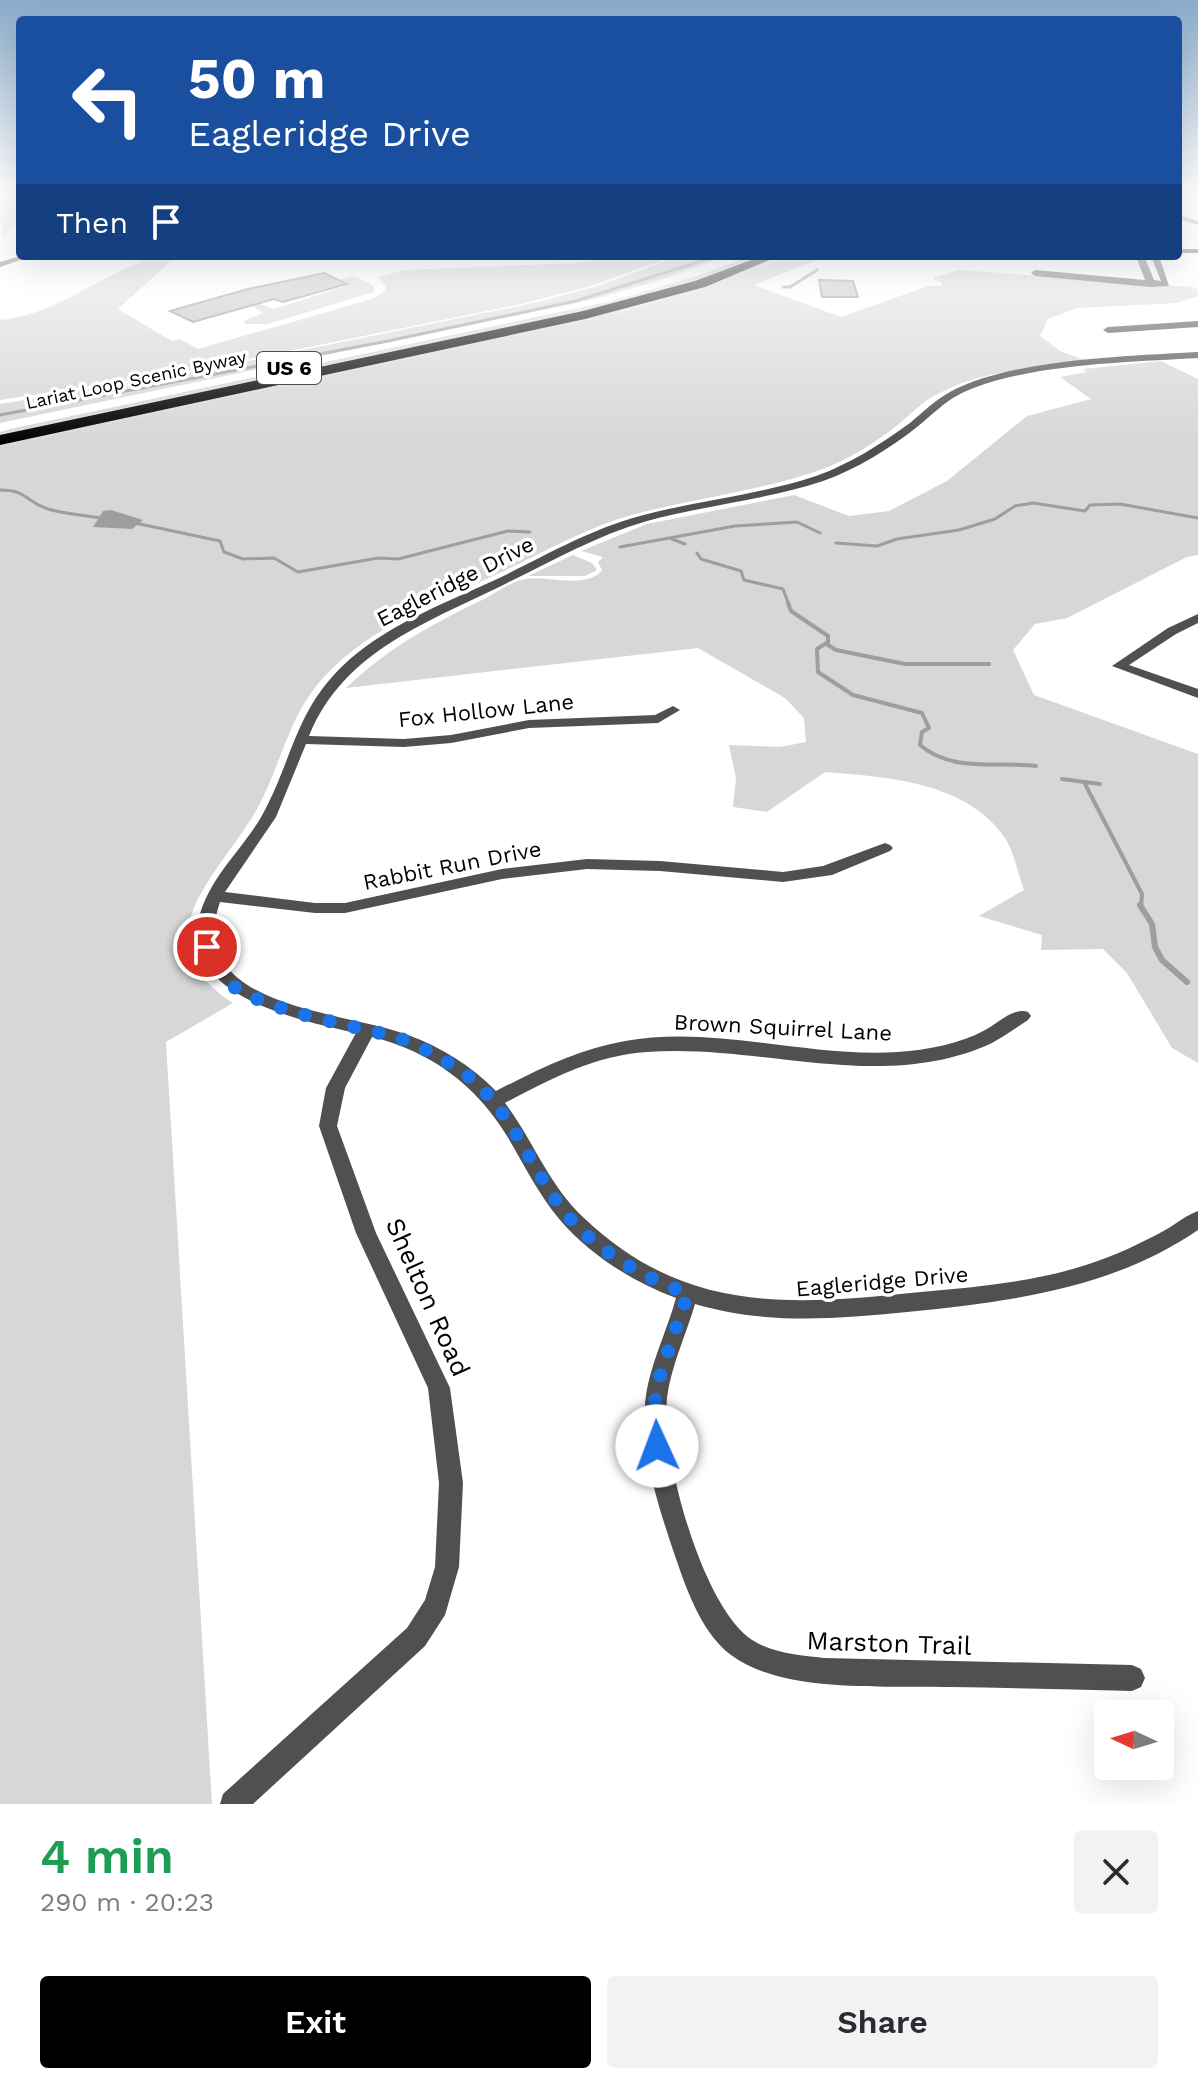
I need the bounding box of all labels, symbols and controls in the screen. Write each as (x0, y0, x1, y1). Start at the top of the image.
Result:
text: 50 m (188, 46, 325, 112)
icon: left (56, 48, 160, 152)
text: Eagleridge Drive (188, 113, 471, 155)
icon: arrive (144, 200, 188, 244)
text: Then (56, 205, 128, 240)
street label: Lariat Loop Scenic Byway (24, 346, 249, 413)
road number: US 6 (257, 352, 321, 384)
street label: Eagleridge Drive (373, 531, 538, 632)
street label: Fox Hollow Lane (397, 689, 575, 732)
street label: Rabbit Run Drive (361, 836, 543, 895)
pin (173, 913, 241, 981)
icon: arrive (185, 925, 229, 969)
street label: Brown Squirrel Lane (673, 1009, 893, 1046)
street label: Shelton Road (380, 1213, 476, 1381)
street label: Eagleridge Drive (795, 1262, 969, 1301)
position arrow (615, 1404, 699, 1488)
street label: Marston Trail (806, 1625, 972, 1661)
north arrow (1094, 1700, 1174, 1780)
map controls (1094, 1700, 1174, 1780)
text: 4 min (40, 1828, 174, 1885)
button: close (1074, 1830, 1158, 1914)
text: 290 m · 20:23 (40, 1887, 214, 1917)
button: Exit (40, 1976, 591, 2068)
button: Share (607, 1976, 1158, 2068)

